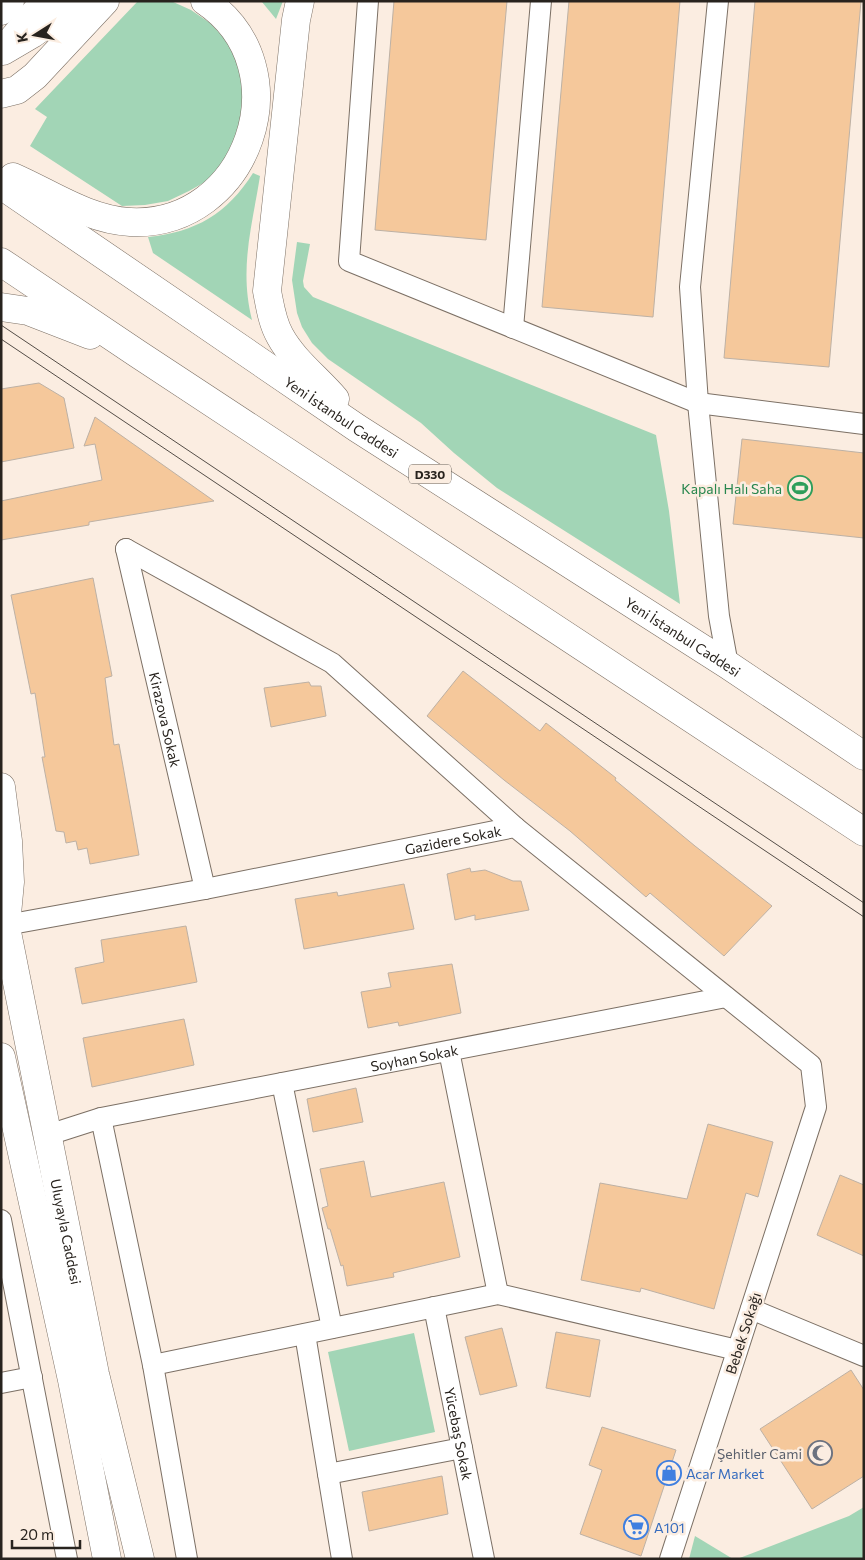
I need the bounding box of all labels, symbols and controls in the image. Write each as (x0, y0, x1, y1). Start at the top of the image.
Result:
north arrow (10, 10, 60, 60)
text: K (12, 31, 31, 44)
street label: Yeni İstanbul Caddesi (281, 373, 402, 461)
road number: D330 (409, 464, 451, 484)
sports icon: Kapalı Halı Saha (787, 475, 813, 501)
place label: Kapalı Halı Saha (681, 480, 782, 497)
street label: Yeni İstanbul Caddesi (622, 593, 744, 680)
street label: Kirazova Sokak (146, 670, 185, 769)
street label: Gazidere Sokak (403, 821, 503, 857)
street label: Soyhan Sokak (369, 1041, 460, 1074)
street label: Uluyayla Caddesi (48, 1177, 85, 1286)
street label: Bebek Sokağı (722, 1290, 764, 1376)
street label: Yücebaş Sokak (442, 1386, 477, 1482)
mosque icon: Şehitler Cami (807, 1440, 833, 1466)
place label: Şehitler Cami (717, 1445, 802, 1462)
shop icon: Acar Market (656, 1460, 682, 1486)
place label: Acar Market (686, 1465, 765, 1482)
supermarket icon: A101 (623, 1514, 649, 1540)
scale bar (12, 1518, 80, 1550)
place label: A101 (654, 1519, 685, 1536)
text: 20 m (20, 1525, 54, 1543)

